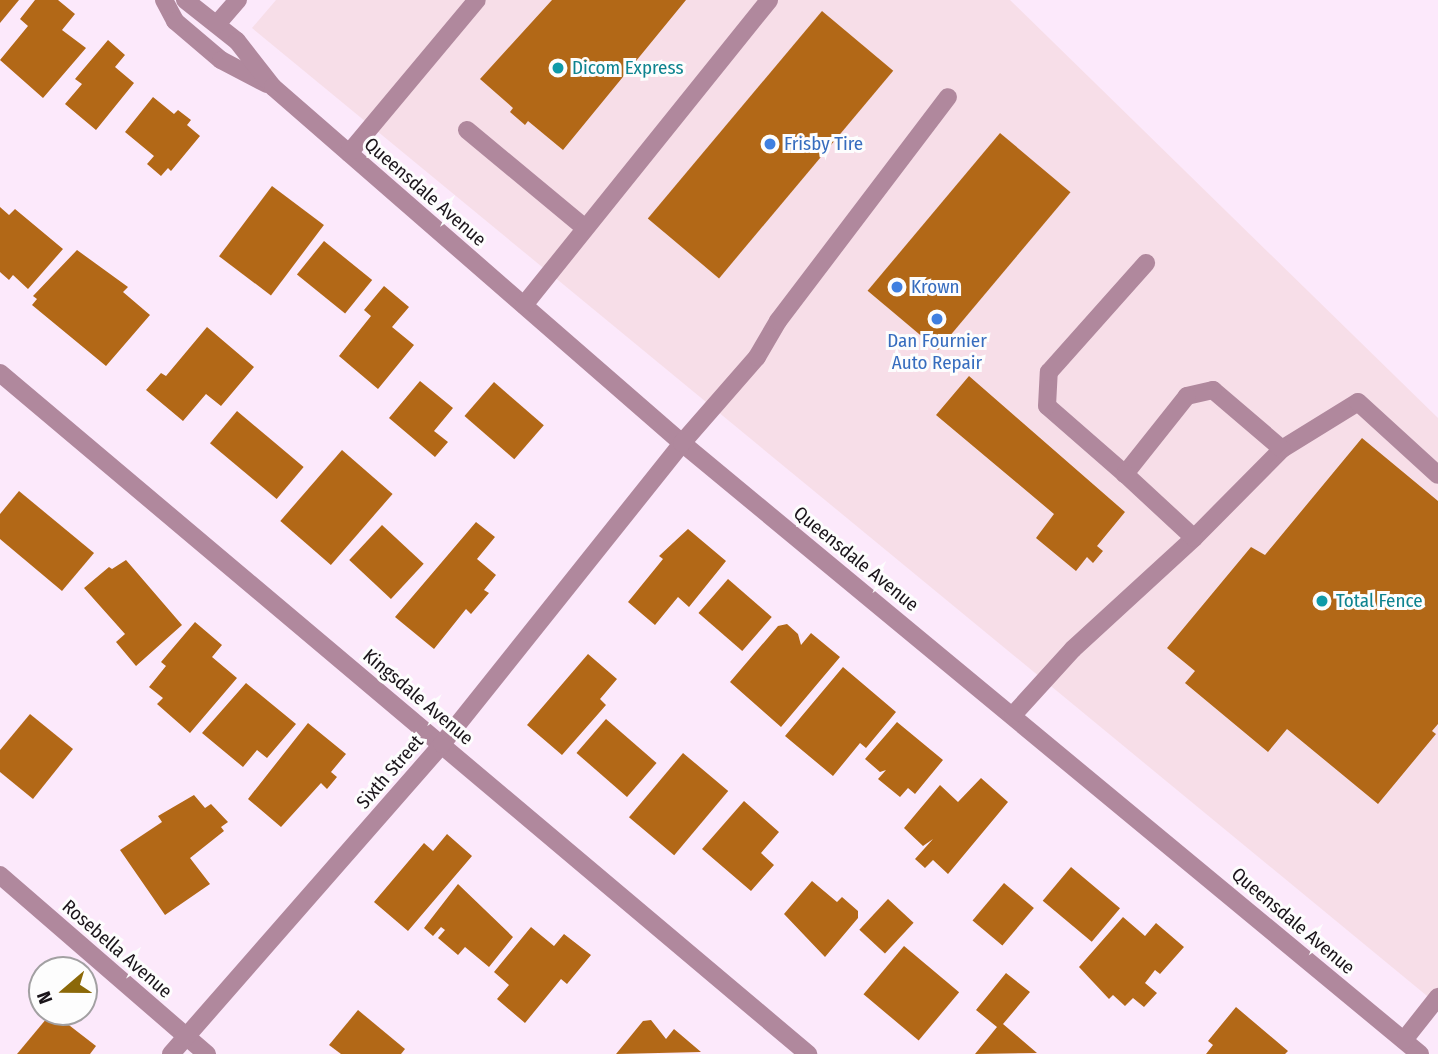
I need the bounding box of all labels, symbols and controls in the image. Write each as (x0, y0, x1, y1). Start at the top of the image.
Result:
place label: Dicom Express (572, 57, 684, 79)
marker: Dicom Express (550, 60, 566, 76)
street label: Queensdale Avenue (359, 133, 491, 251)
place label: Frisby Tire (784, 133, 863, 155)
marker: Frisby Tire (762, 136, 778, 152)
place label: Krown (911, 276, 960, 298)
marker: Krown (889, 279, 905, 295)
marker: Dan Fournier Auto Repair (929, 311, 945, 327)
place label: Dan Fournier Auto Repair (887, 330, 987, 374)
street label: Queensdale Avenue (789, 502, 923, 616)
place label: Total Fence (1336, 590, 1423, 612)
marker: Total Fence (1314, 593, 1330, 609)
street label: Kingsdale Avenue (358, 644, 478, 750)
street label: Sixth Street (352, 731, 428, 813)
street label: Queensdale Avenue (1227, 863, 1359, 979)
street label: Rosebella Avenue (57, 895, 177, 1003)
north arrow (28, 956, 98, 1026)
text: N (32, 988, 57, 1007)

